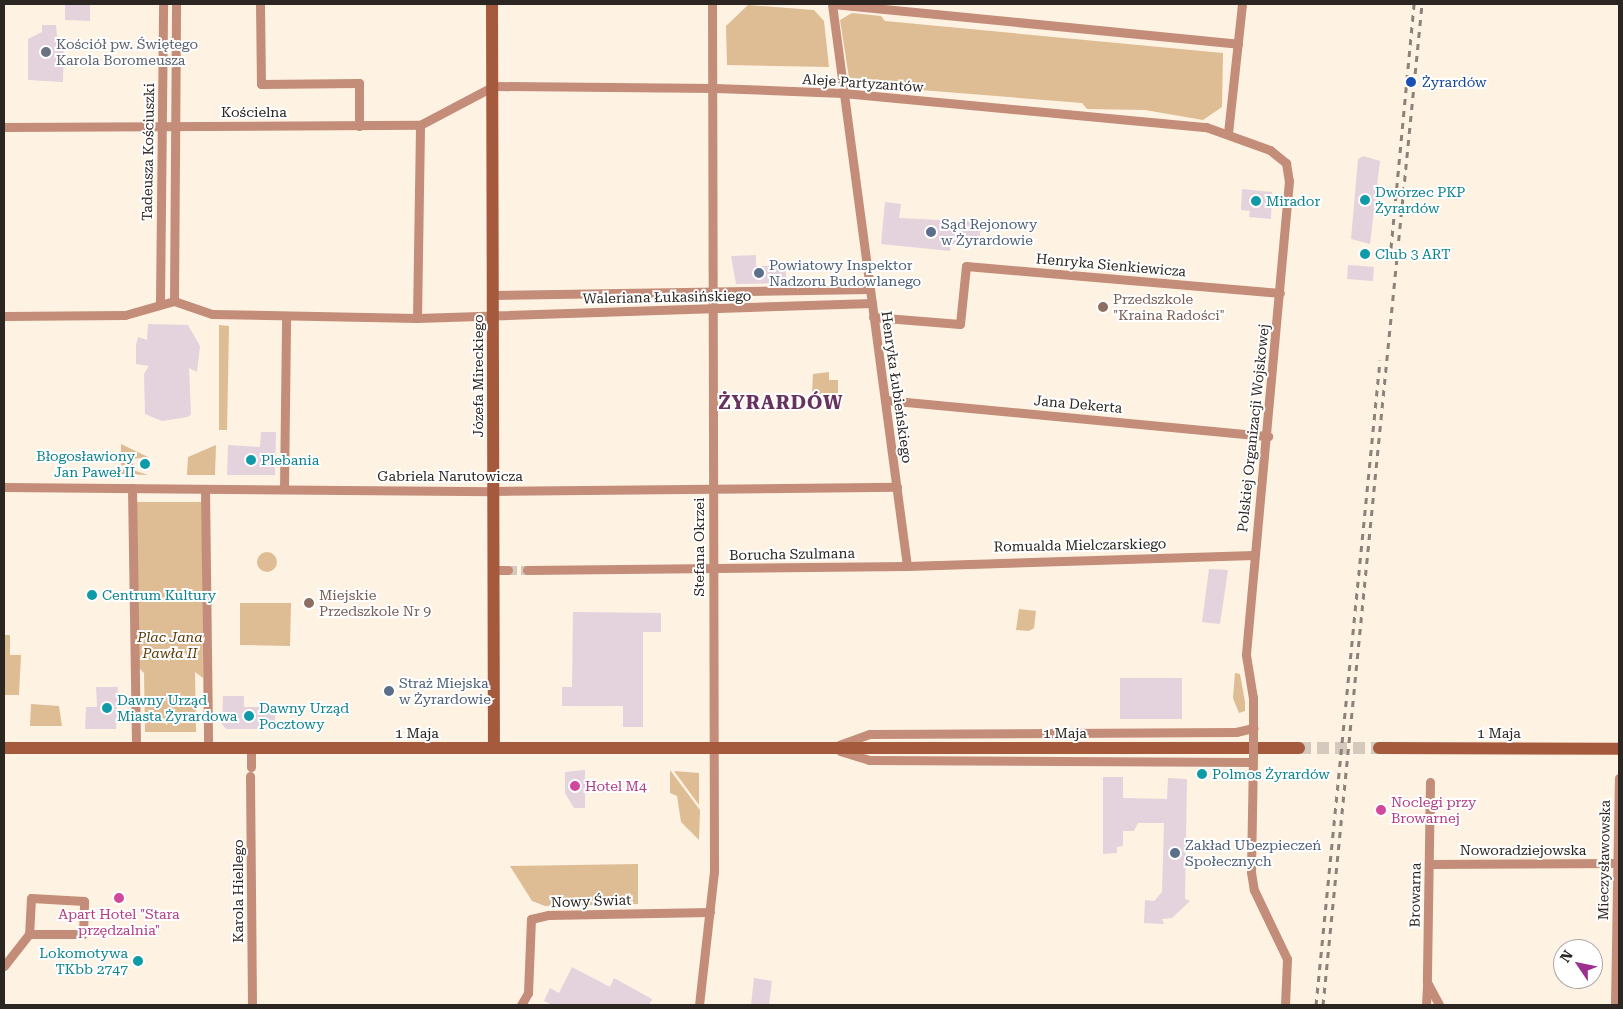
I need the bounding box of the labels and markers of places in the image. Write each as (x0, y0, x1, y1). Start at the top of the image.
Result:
place label: Kościół pw. Świętego Karola Boromeusza (56, 36, 198, 68)
marker: Kościół pw. Świętego Karola Boromeusza (40, 46, 52, 58)
place label: Żyrardów (1422, 74, 1487, 90)
marker: Żyrardów (1404, 75, 1418, 89)
place label: Dworzec PKP Żyrardów (1375, 184, 1465, 216)
place label: Mirador (1266, 193, 1320, 209)
marker: Dworzec PKP Żyrardów (1359, 194, 1371, 206)
marker: Mirador (1250, 195, 1262, 207)
place label: Sąd Rejonowy w Żyrardowie (941, 216, 1037, 248)
marker: Sąd Rejonowy w Żyrardowie (925, 226, 937, 238)
place label: Club 3 ART (1375, 246, 1451, 262)
marker: Club 3 ART (1359, 248, 1371, 260)
place label: Powiatowy Inspektor Nadzoru Budowlanego (769, 257, 921, 290)
marker: Powiatowy Inspektor Nadzoru Budowlanego (753, 267, 765, 279)
place label: Przedszkole "Kraina Radości" (1113, 291, 1225, 324)
marker: Przedszkole "Kraina Radości" (1097, 301, 1109, 313)
place label: Błogosławiony Jan Paweł II (36, 448, 135, 481)
place label: Plebania (261, 452, 319, 468)
marker: Plebania (245, 454, 257, 466)
marker: Błogosławiony Jan Paweł II (139, 458, 151, 470)
place label: Centrum Kultury (102, 587, 216, 603)
place label: Miejskie Przedszkole Nr 9 (319, 587, 431, 620)
marker: Centrum Kultury (86, 589, 98, 601)
marker: Miejskie Przedszkole Nr 9 (303, 597, 315, 609)
place label: Straż Miejska w Żyrardowie (399, 675, 491, 708)
marker: Straż Miejska w Żyrardowie (383, 685, 395, 697)
place label: Dawny Urząd Miasta Żyrardowa (117, 692, 237, 724)
place label: Dawny Urząd Pocztowy (259, 700, 349, 732)
marker: Dawny Urząd Miasta Żyrardowa (101, 702, 113, 714)
marker: Dawny Urząd Pocztowy (243, 710, 255, 722)
place label: Polmos Żyrardów (1212, 766, 1330, 782)
marker: Polmos Żyrardów (1196, 768, 1208, 780)
place label: Hotel M4 (585, 778, 647, 794)
marker: Hotel M4 (569, 780, 581, 792)
place label: Noclegi przy Browarnej (1391, 794, 1476, 826)
marker: Noclegi przy Browarnej (1375, 804, 1387, 816)
place label: Zakład Ubezpieczeń Społecznych (1185, 837, 1321, 870)
marker: Zakład Ubezpieczeń Społecznych (1169, 847, 1181, 859)
marker: Apart Hotel "Stara przędzalnia" (113, 892, 125, 904)
place label: Apart Hotel "Stara przędzalnia" (58, 906, 180, 939)
place label: Lokomotywa TKbb 2747 (39, 945, 128, 978)
marker: Lokomotywa TKbb 2747 (132, 955, 144, 967)

